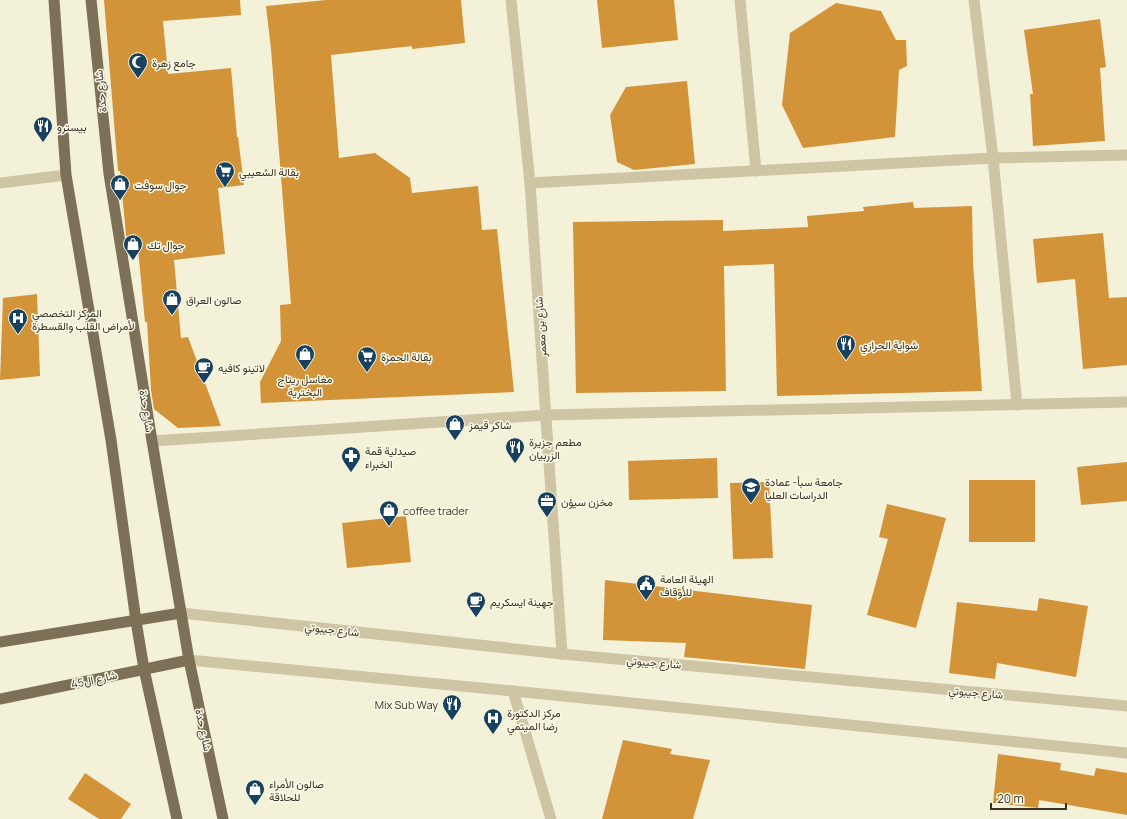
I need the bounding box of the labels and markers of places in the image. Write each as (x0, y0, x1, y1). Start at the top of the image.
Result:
mosque icon: جامع زهرة (127, 51, 149, 79)
place label: جامع زهرة (152, 55, 196, 71)
restaurant icon: بيسترو (32, 115, 54, 143)
place label: بيسترو (57, 119, 86, 134)
supermarket icon: بقالة الشعيبي (214, 160, 236, 188)
place label: بقالة الشعيبي (239, 164, 299, 182)
shop icon: جوال سوفت (109, 173, 131, 201)
place label: جوال سوفت (134, 177, 187, 192)
shop icon: جوال تك (122, 233, 144, 261)
place label: جوال تك (147, 237, 185, 252)
shop icon: صالون العراق (161, 288, 183, 316)
place label: صالون العراق (186, 292, 241, 307)
place label: المركز التخصصي لأمراض القلب والقسطرة (32, 305, 135, 333)
hospital icon: المركز التخصصي لأمراض القلب والقسطرة (7, 307, 29, 335)
restaurant icon: شواية الحرازي (835, 333, 857, 361)
place label: شواية الحرازي (860, 337, 919, 355)
shop icon: مغاسل ريتاج البخترية (294, 343, 316, 371)
supermarket icon: بقالة الحمزة (356, 345, 378, 373)
place label: بقالة الحمزة (381, 349, 432, 364)
cafe icon: لاتينو كافيه (193, 356, 215, 384)
place label: لاتينو كافيه (218, 360, 265, 375)
place label: مغاسل ريتاج البخترية (278, 371, 333, 399)
shop icon: شاكر قيمز (444, 413, 466, 441)
place label: شاكر قيمز (468, 417, 512, 432)
place label: مطعم جزيرة الزربيان (529, 434, 582, 462)
restaurant icon: مطعم جزيرة الزربيان (504, 436, 526, 464)
place label: صيدلية قمة الخبراء (365, 443, 416, 471)
pharmacy icon: صيدلية قمة الخبراء (340, 445, 362, 473)
place label: جامعة سبأ- عمادة الدراسات العليا (765, 474, 843, 502)
school or university icon: جامعة سبأ- عمادة الدراسات العليا (740, 476, 762, 504)
office icon: مخزن سيؤن (536, 490, 558, 518)
place label: مخزن سيؤن (561, 494, 613, 509)
shop icon: coffee trader (378, 499, 400, 527)
place label: coffee trader (403, 503, 469, 518)
place label: الهيئة العامة للأوقاف (660, 571, 714, 599)
public building icon: الهيئة العامة للأوقاف (635, 573, 657, 601)
cafe icon: جهينة ايسكريم (465, 590, 487, 618)
place label: جهينة ايسكريم (490, 594, 554, 610)
restaurant icon: Mix Sub Way (441, 693, 463, 721)
place label: Mix Sub Way (375, 697, 438, 712)
place label: مركز الدكتورة رضا الميتمي (507, 705, 561, 736)
hospital icon: مركز الدكتورة رضا الميتمي (482, 707, 504, 735)
place label: صالون الأمراء للحلاقة (269, 776, 324, 804)
shop icon: صالون الأمراء للحلاقة (244, 778, 266, 806)

